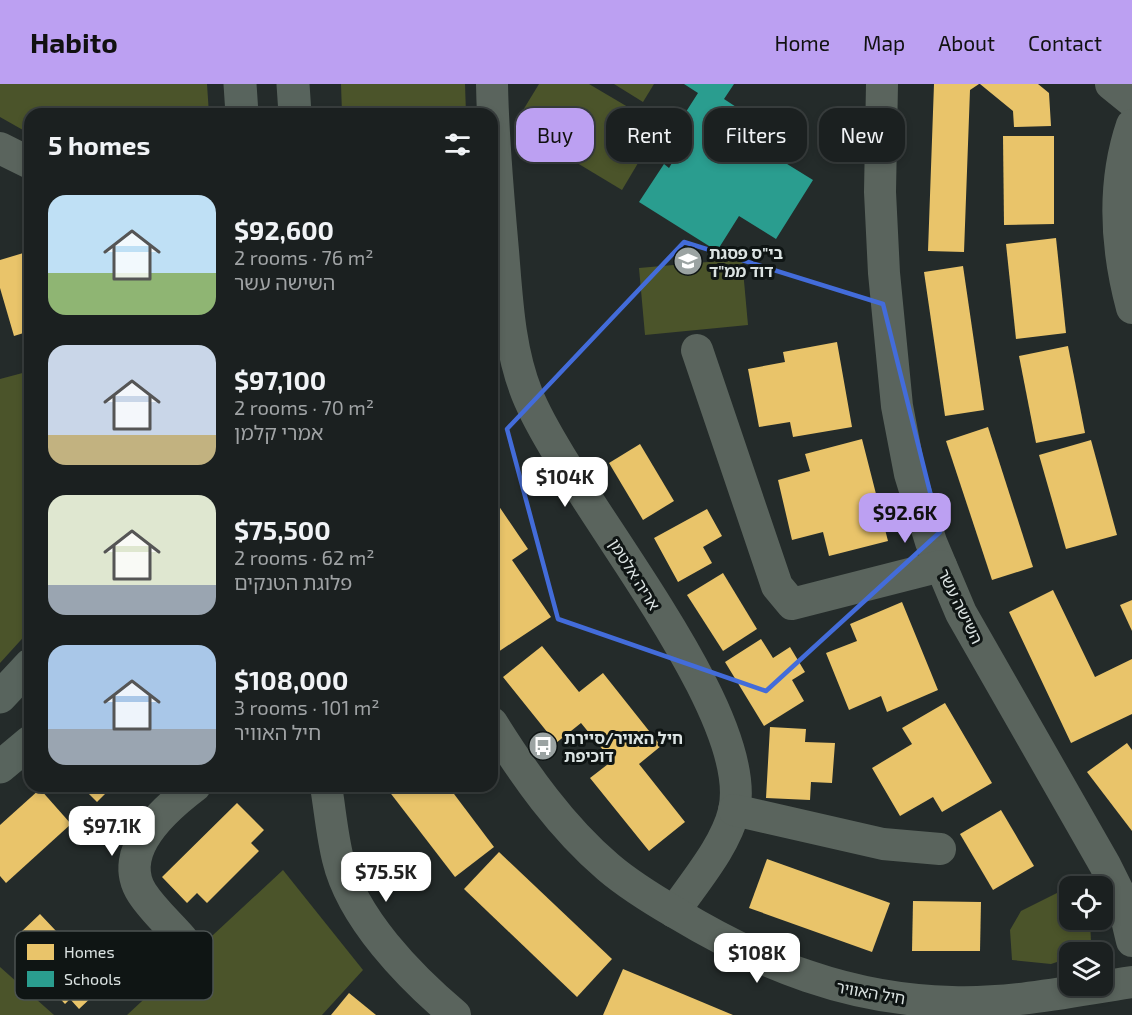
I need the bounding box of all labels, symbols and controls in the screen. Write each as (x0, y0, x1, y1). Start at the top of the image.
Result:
text: Habito (30, 25, 118, 59)
text: Home (774, 30, 830, 55)
text: Map (863, 30, 905, 55)
text: About (938, 30, 995, 55)
text: Contact (1028, 30, 1102, 55)
chip: Buy (516, 108, 594, 162)
chip: Rent (606, 108, 692, 162)
chip: Filters (704, 108, 807, 162)
chip: New (819, 108, 905, 162)
icon: filters (441, 128, 474, 161)
text: 5 homes (48, 129, 150, 160)
text: $92,600 (234, 214, 334, 245)
icon: home (96, 219, 168, 291)
place label: בי"ס פסגת דוד ממ"ד (709, 243, 783, 280)
text: 2 rooms · 76 m² (234, 245, 373, 269)
school or university icon: בי"ס פסגת דוד ממ"ד (672, 245, 704, 277)
text: השישה עשר (234, 270, 335, 294)
text: $97,100 (234, 364, 326, 395)
icon: home (96, 369, 168, 441)
text: 2 rooms · 70 m² (234, 395, 374, 419)
text: אמרי קלמן (234, 420, 323, 444)
pin: $104K (523, 457, 607, 508)
text: $104K (536, 464, 594, 488)
pin: $92.6K (856, 493, 954, 544)
text: $92.6K (873, 500, 937, 524)
text: $75,500 (234, 514, 331, 545)
icon: home (96, 519, 168, 591)
street label: אריה אלטמן (606, 535, 664, 613)
text: 2 rooms · 62 m² (234, 545, 374, 569)
street label: השישה עשר (935, 565, 987, 647)
text: פלוגת הטנקים (234, 570, 352, 594)
text: $108,000 (234, 664, 348, 695)
icon: home (96, 669, 168, 741)
text: 3 rooms · 101 m² (234, 695, 380, 719)
text: חיל האוויר (234, 720, 321, 744)
place label: חיל האויר/סיירת דוכיפת (564, 728, 683, 765)
bus stop icon: חיל האויר/סיירת דוכיפת (527, 730, 559, 762)
pin: $97.1K (63, 806, 161, 857)
text: $97.1K (83, 813, 141, 837)
pin: $75.5K (337, 852, 435, 903)
text: $75.5K (355, 859, 417, 883)
map controls (1059, 876, 1113, 996)
button: locate (1059, 876, 1113, 930)
legend (15, 931, 213, 1000)
pin: $108K (715, 933, 799, 984)
text: $108K (728, 940, 786, 964)
text: Homes (64, 942, 115, 961)
button: layers (1059, 942, 1113, 996)
text: Schools (64, 969, 121, 988)
street label: חיל האוויר (835, 977, 907, 1007)

